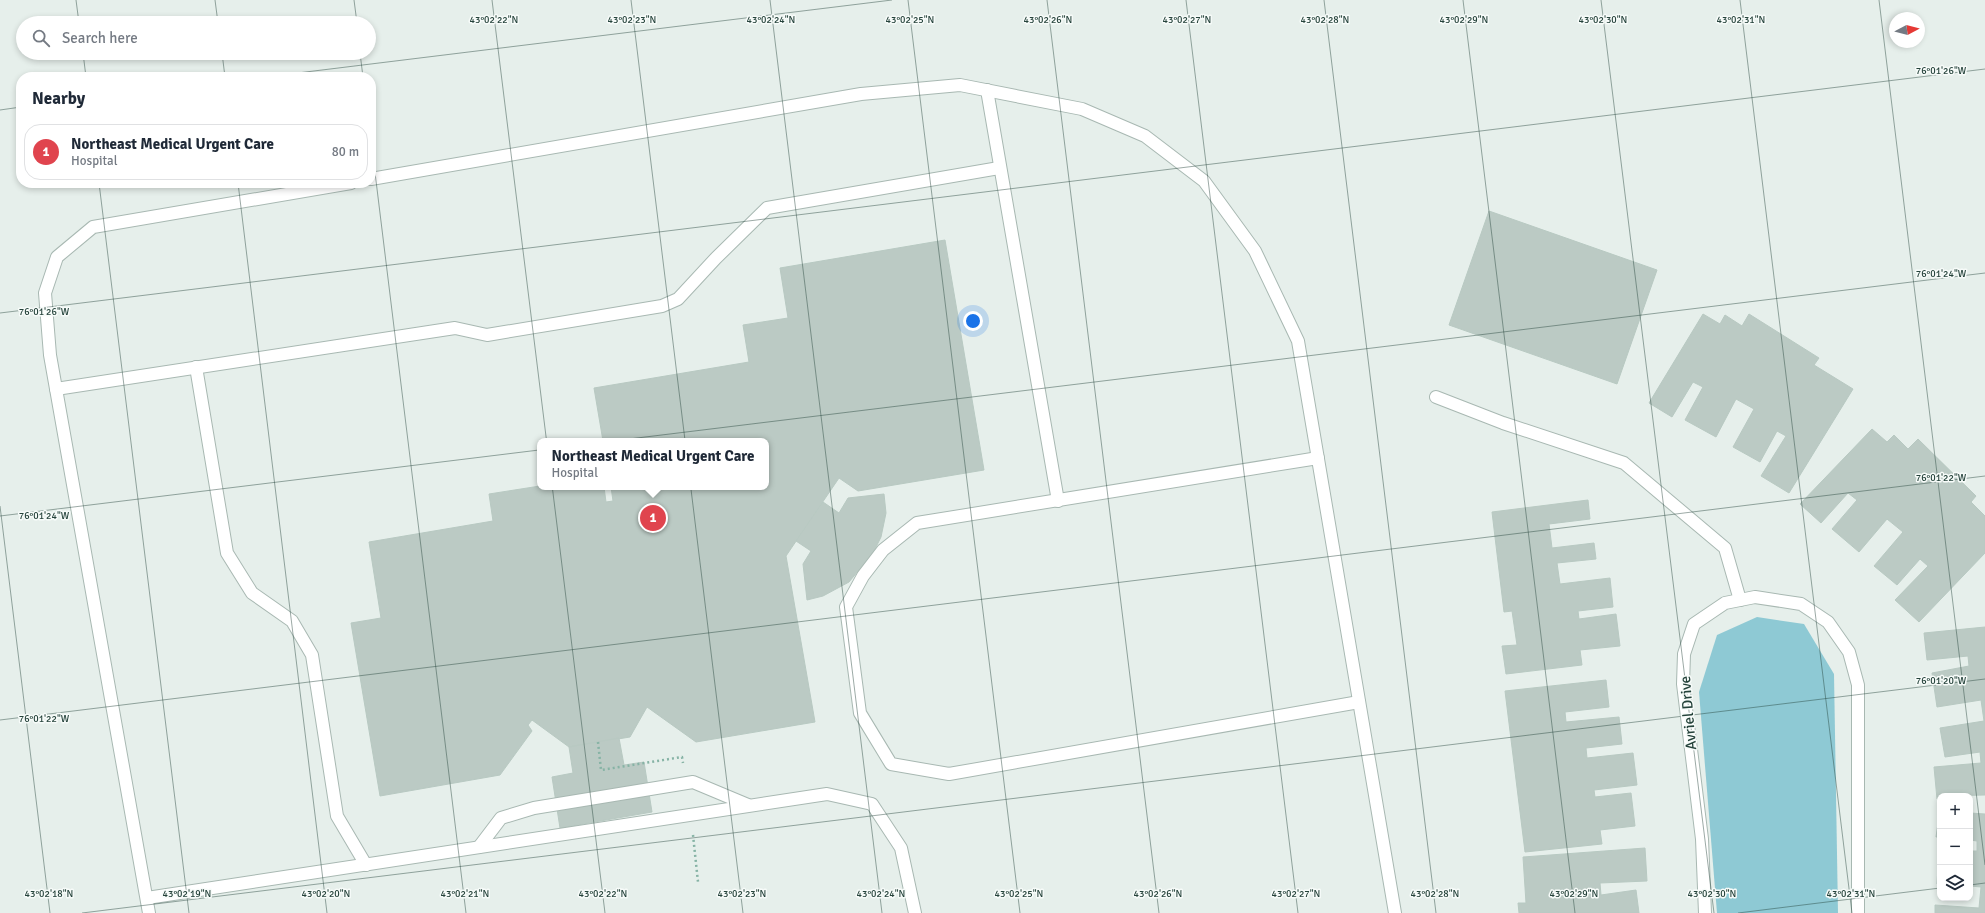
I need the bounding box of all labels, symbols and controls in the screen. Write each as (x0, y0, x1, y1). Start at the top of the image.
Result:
north arrow (1889, 12, 1925, 48)
text: 43°02'22"N (470, 14, 518, 26)
text: 43°02'23"N (608, 14, 656, 26)
text: 43°02'24"N (747, 14, 795, 26)
text: 43°02'25"N (886, 14, 934, 26)
text: 43°02'26"N (1024, 14, 1072, 26)
text: 43°02'27"N (1163, 14, 1211, 26)
text: 43°02'28"N (1301, 14, 1349, 26)
text: 43°02'29"N (1440, 14, 1488, 26)
text: 43°02'30"N (1579, 14, 1627, 26)
text: 43°02'31"N (1717, 14, 1765, 26)
search box (16, 16, 376, 60)
icon: search (30, 27, 52, 49)
text: Search here (62, 29, 138, 47)
text: 76°01'26"W (1916, 65, 1967, 77)
text: Nearby (32, 88, 85, 109)
text: Northeast Medical Urgent Care (71, 135, 274, 153)
text: 1 (42, 144, 50, 160)
text: 80 m (332, 144, 359, 160)
text: Hospital (71, 153, 118, 169)
text: 76°01'24"W (1916, 268, 1967, 280)
text: 76°01'26"W (19, 306, 70, 318)
your location (963, 311, 983, 331)
popup (537, 438, 769, 490)
text: Northeast Medical Urgent Care (551, 447, 755, 465)
text: Hospital (551, 465, 598, 481)
text: 76°01'22"W (1916, 472, 1967, 484)
pin: 1 (640, 503, 666, 533)
text: 76°01'24"W (19, 510, 70, 522)
street label: Avriel Drive (1676, 675, 1700, 751)
text: 76°01'20"W (1916, 675, 1967, 687)
text: 76°01'22"W (19, 713, 70, 725)
map controls (1937, 793, 1973, 901)
button: + (1937, 793, 1973, 829)
button: − (1937, 829, 1973, 865)
button: layers (1937, 865, 1973, 901)
text: 43°02'18"N (25, 888, 73, 900)
text: 43°02'19"N (163, 888, 211, 900)
text: 43°02'20"N (302, 888, 350, 900)
text: 43°02'21"N (441, 888, 489, 900)
text: 43°02'22"N (579, 888, 627, 900)
text: 43°02'23"N (718, 888, 766, 900)
text: 43°02'24"N (857, 888, 905, 900)
text: 43°02'25"N (995, 888, 1043, 900)
text: 43°02'26"N (1134, 888, 1182, 900)
text: 43°02'27"N (1272, 888, 1320, 900)
text: 43°02'28"N (1411, 888, 1459, 900)
text: 43°02'29"N (1550, 888, 1598, 900)
text: 43°02'30"N (1688, 888, 1736, 900)
text: 43°02'31"N (1827, 888, 1875, 900)

